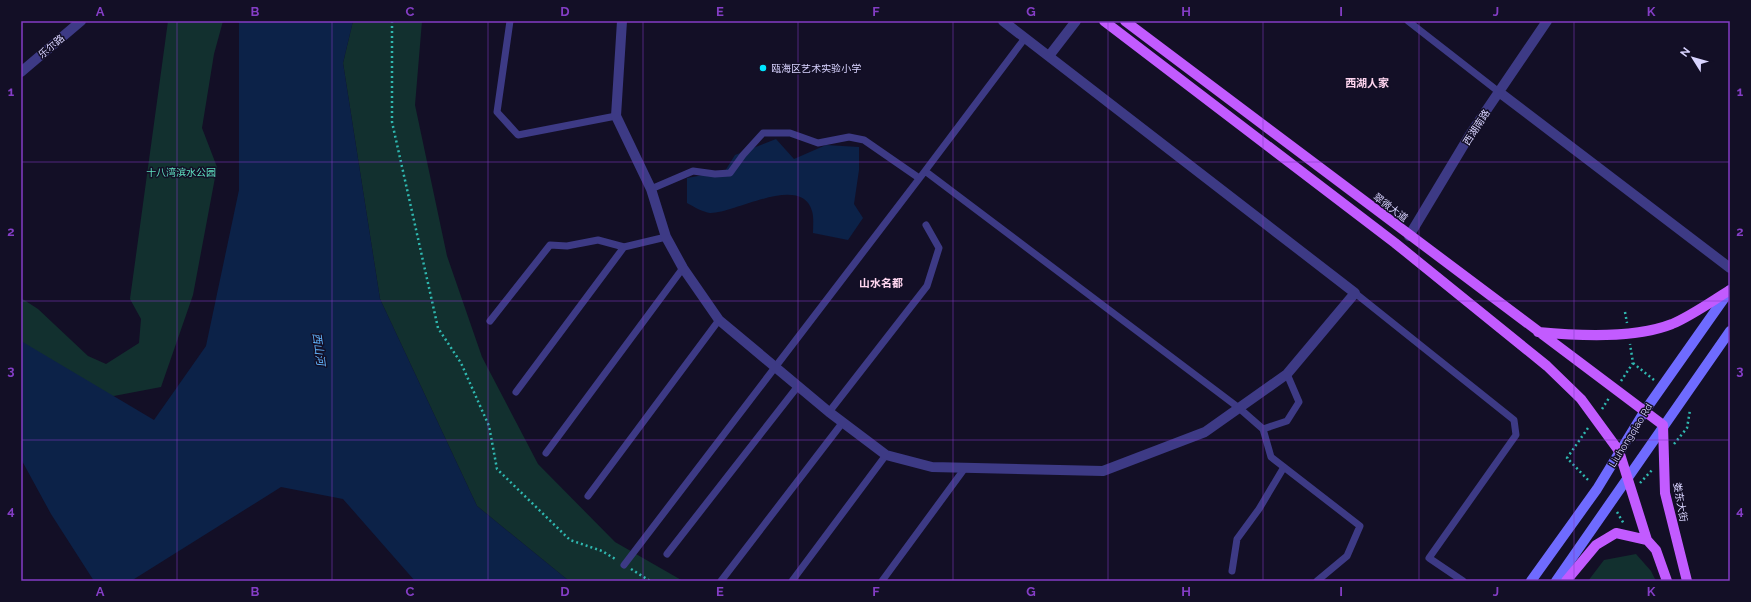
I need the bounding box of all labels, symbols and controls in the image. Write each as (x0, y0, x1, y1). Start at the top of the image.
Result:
text: A (96, 4, 105, 19)
text: B (251, 4, 260, 19)
text: C (406, 4, 415, 19)
text: D (560, 4, 570, 19)
text: E (716, 4, 724, 19)
text: F (872, 4, 880, 19)
text: G (1026, 4, 1036, 19)
text: H (1181, 4, 1191, 19)
text: I (1339, 4, 1343, 19)
text: J (1493, 4, 1499, 19)
text: K (1647, 4, 1656, 19)
street label: 乐尔路 (36, 33, 66, 60)
north arrow (1673, 38, 1713, 78)
text: N (1678, 45, 1693, 60)
marker: 瓯海区艺术实验小学 (758, 63, 768, 73)
place label: 瓯海区艺术实验小学 (771, 63, 861, 74)
district label: 西湖人家 (1345, 77, 1389, 90)
text: 1 (8, 84, 15, 99)
text: 1 (1737, 84, 1744, 99)
street label: 西湖南路 (1461, 108, 1492, 147)
park label: 十八湾滨水公园 (146, 167, 216, 178)
street label: 翠微大道 (1371, 191, 1410, 224)
text: 2 (7, 224, 15, 239)
text: 2 (1736, 224, 1744, 239)
district label: 山水名都 (859, 277, 903, 290)
water label: 西山河 (310, 332, 328, 368)
text: 3 (7, 363, 15, 378)
text: 3 (1736, 363, 1744, 378)
street label: Liuhongqiao Rd (1607, 402, 1654, 469)
street label: 娄东大街 (1672, 481, 1689, 523)
text: 4 (7, 503, 15, 518)
text: 4 (1736, 503, 1744, 518)
text: A (96, 584, 105, 599)
text: B (251, 584, 260, 599)
text: C (406, 584, 415, 599)
text: D (560, 584, 570, 599)
text: E (716, 584, 724, 599)
text: F (872, 584, 880, 599)
text: G (1026, 584, 1036, 599)
text: H (1181, 584, 1191, 599)
text: I (1339, 584, 1343, 599)
text: J (1493, 584, 1499, 599)
text: K (1647, 584, 1656, 599)

